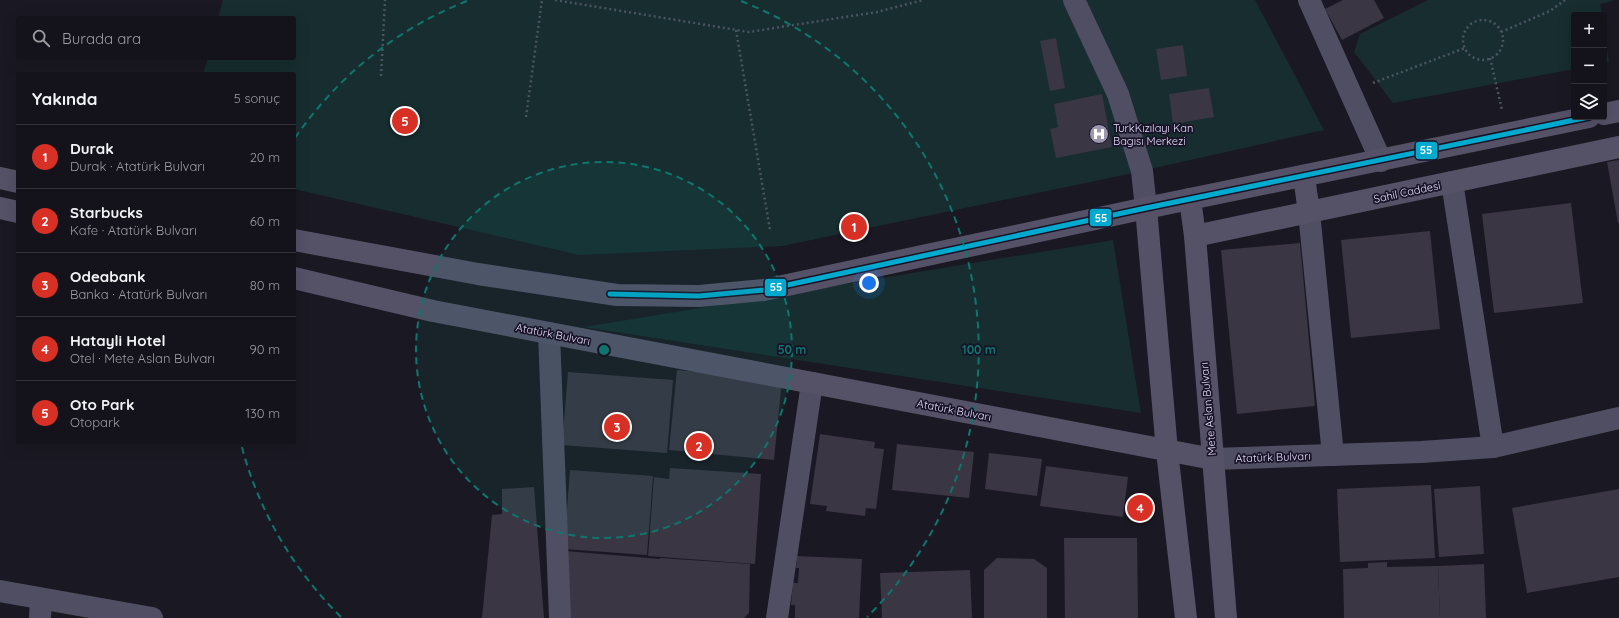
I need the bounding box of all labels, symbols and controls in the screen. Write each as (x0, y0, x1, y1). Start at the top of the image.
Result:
map controls (1571, 12, 1607, 120)
button: + (1571, 12, 1607, 48)
search box (16, 16, 296, 60)
icon: search (30, 27, 52, 49)
text: Burada ara (62, 29, 141, 48)
button: − (1571, 48, 1607, 84)
button: layers (1571, 84, 1607, 120)
text: Yakında (32, 88, 97, 109)
text: 5 sonuç (234, 90, 280, 106)
pin: 5 (392, 106, 418, 136)
place label: TurkKızılayı Kan Bagısı Merkezi (1113, 121, 1193, 148)
hospital icon: TurkKızılayı Kan Bagısı Merkezi (1088, 123, 1110, 145)
text: Durak (70, 139, 114, 158)
line badge: 55 (1415, 141, 1438, 160)
text: 55 (1420, 143, 1432, 157)
text: 1 (42, 149, 48, 165)
text: 20 m (250, 149, 280, 165)
text: Durak · Atatürk Bulvarı (70, 158, 205, 174)
street label: Sahil Caddesi (1372, 178, 1442, 206)
text: Starbucks (70, 203, 143, 222)
line badge: 55 (1089, 208, 1112, 227)
text: 55 (1095, 211, 1107, 225)
pin: 1 (841, 212, 867, 242)
text: 2 (41, 213, 49, 229)
text: 60 m (250, 213, 280, 229)
text: Kafe · Atatürk Bulvarı (70, 222, 197, 238)
text: Odeabank (70, 267, 146, 286)
your location (859, 273, 879, 293)
text: 3 (42, 277, 48, 293)
text: 80 m (250, 277, 280, 293)
line badge: 55 (764, 278, 787, 297)
text: 55 (770, 280, 782, 294)
text: Banka · Atatürk Bulvarı (70, 286, 207, 302)
street label: Atatürk Bulvarı (515, 320, 591, 348)
text: Hatayli Hotel (70, 331, 165, 350)
text: 4 (41, 341, 49, 357)
text: 90 m (250, 341, 280, 357)
text: 50 m (778, 342, 806, 357)
text: 100 m (962, 342, 996, 357)
centre of rings (597, 343, 611, 357)
text: Otel · Mete Aslan Bulvarı (70, 350, 215, 366)
street label: Mete Aslan Bulvarı (1197, 362, 1219, 456)
text: Oto Park (70, 395, 134, 414)
street label: Atatürk Bulvarı (916, 396, 992, 424)
text: 5 (41, 405, 49, 421)
text: 130 m (245, 405, 280, 421)
pin: 3 (604, 412, 630, 442)
text: Otopark (70, 414, 120, 430)
pin: 2 (686, 431, 712, 461)
street label: Atatürk Bulvarı (1235, 449, 1311, 465)
pin: 4 (1127, 493, 1153, 523)

